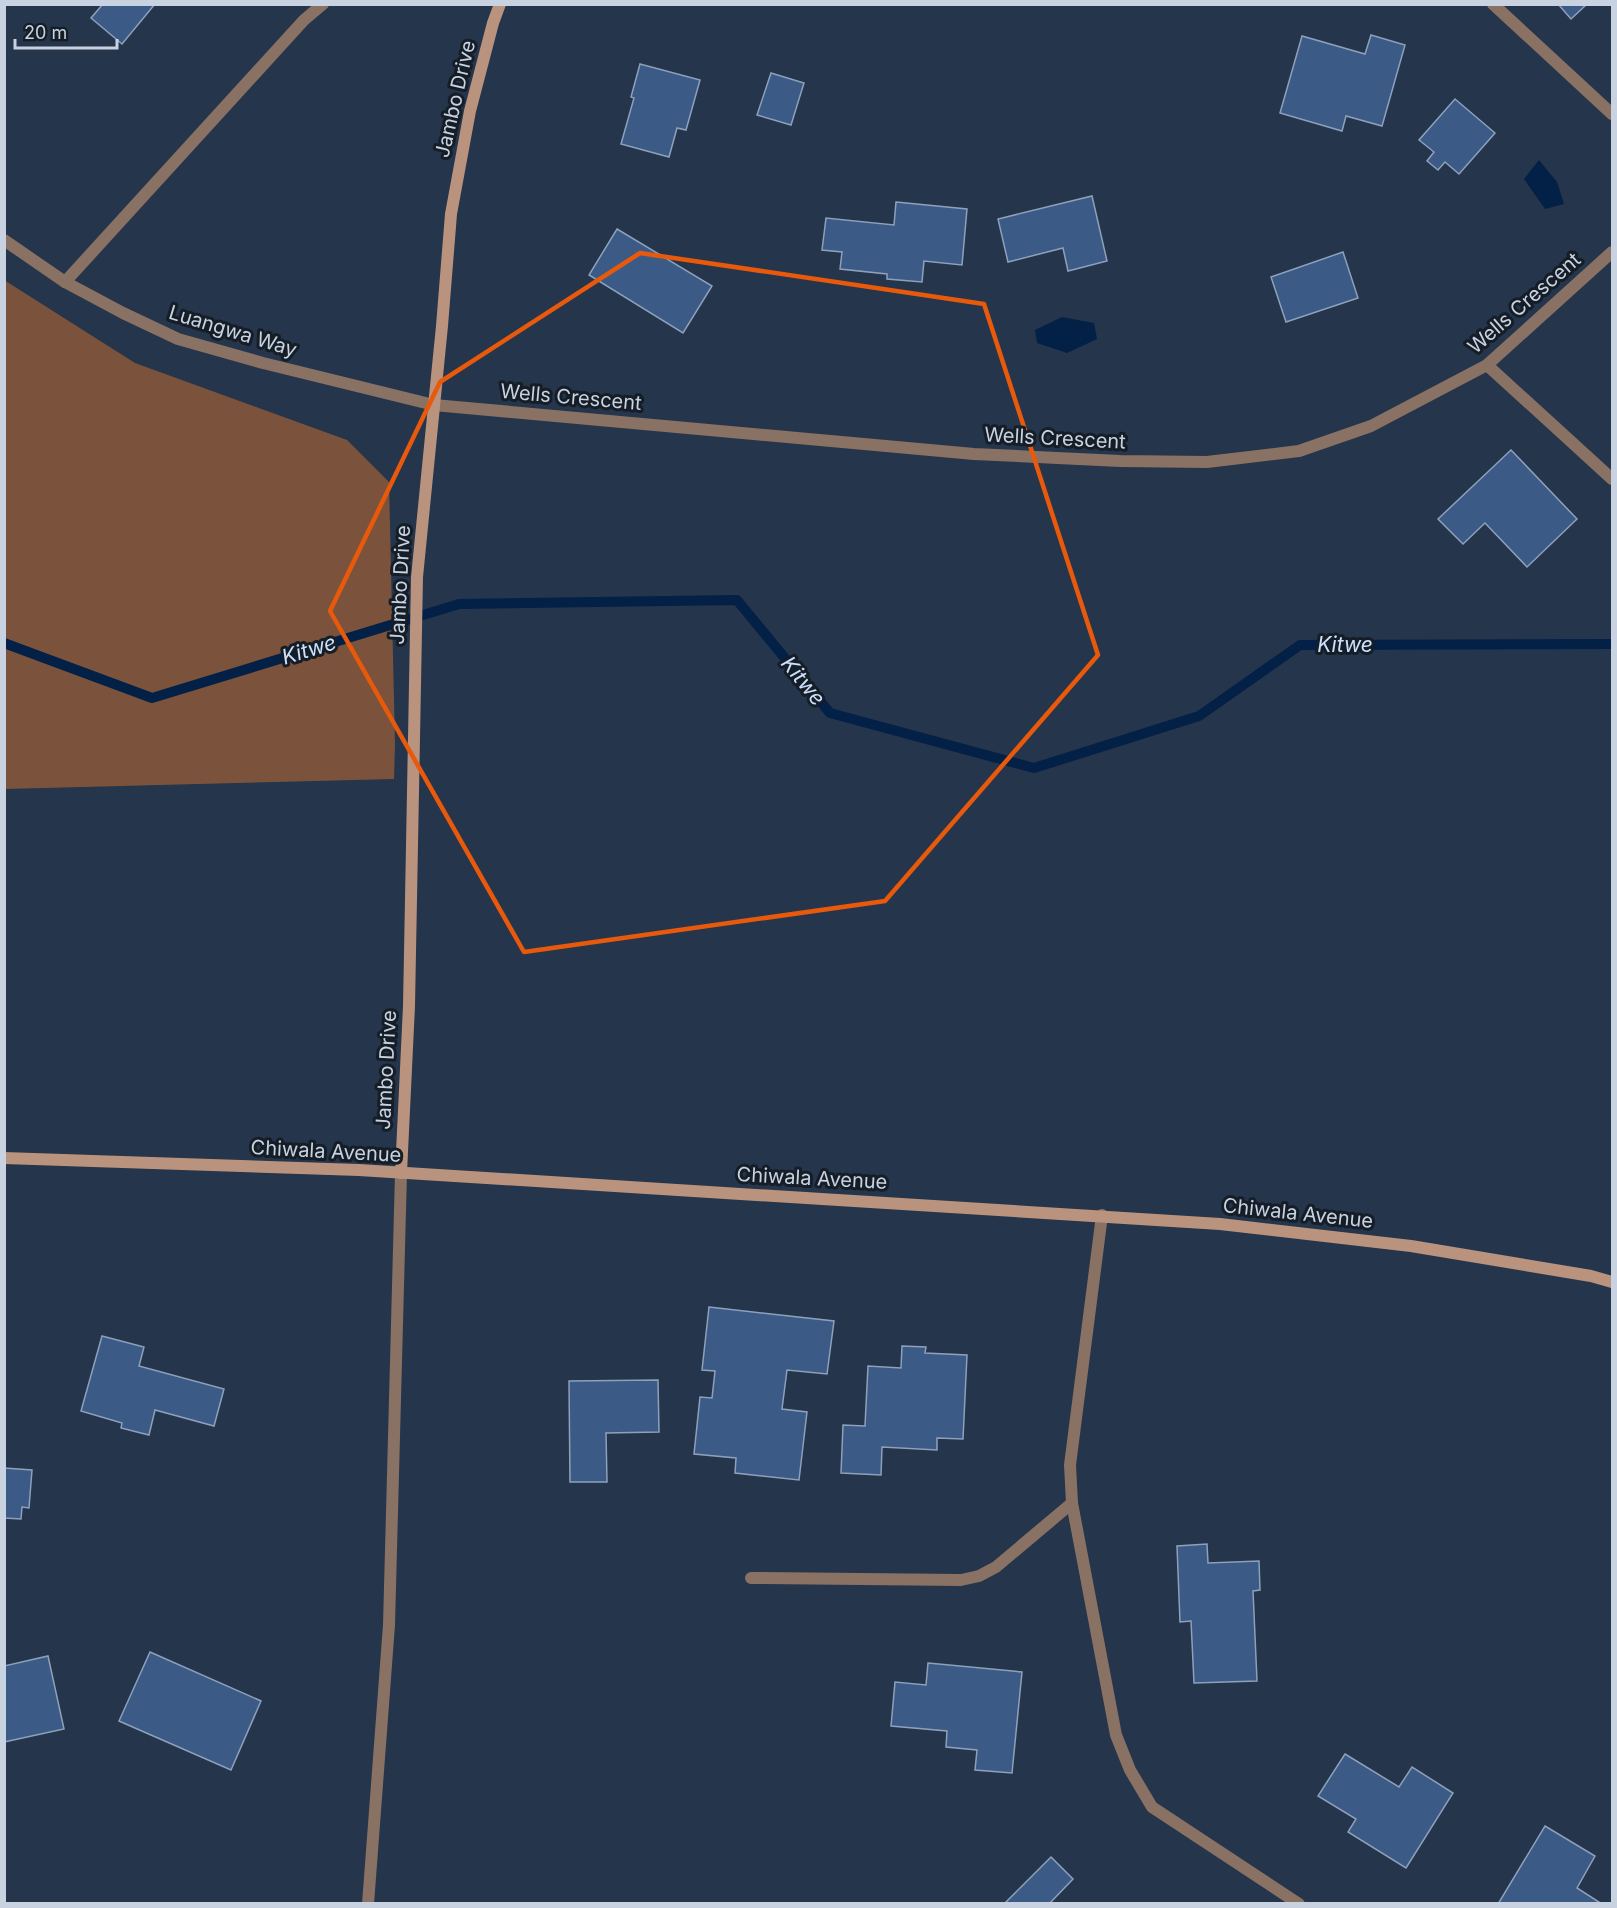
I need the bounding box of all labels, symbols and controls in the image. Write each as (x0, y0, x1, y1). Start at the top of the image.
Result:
scale bar (15, 12, 117, 50)
text: 20 m (24, 22, 67, 43)
street label: Jambo Drive (430, 38, 480, 160)
street label: Wells Crescent (1463, 247, 1586, 359)
street label: Luangwa Way (166, 300, 300, 362)
street label: Wells Crescent (499, 379, 643, 415)
street label: Wells Crescent (984, 422, 1127, 454)
street label: Jambo Drive (385, 525, 415, 645)
water label: Kitwe (279, 629, 339, 670)
water label: Kitwe (1317, 632, 1373, 657)
water label: Kitwe (776, 651, 831, 710)
street label: Jambo Drive (371, 1010, 401, 1130)
street label: Chiwala Avenue (250, 1135, 402, 1167)
street label: Chiwala Avenue (736, 1162, 888, 1194)
street label: Chiwala Avenue (1222, 1193, 1374, 1233)

